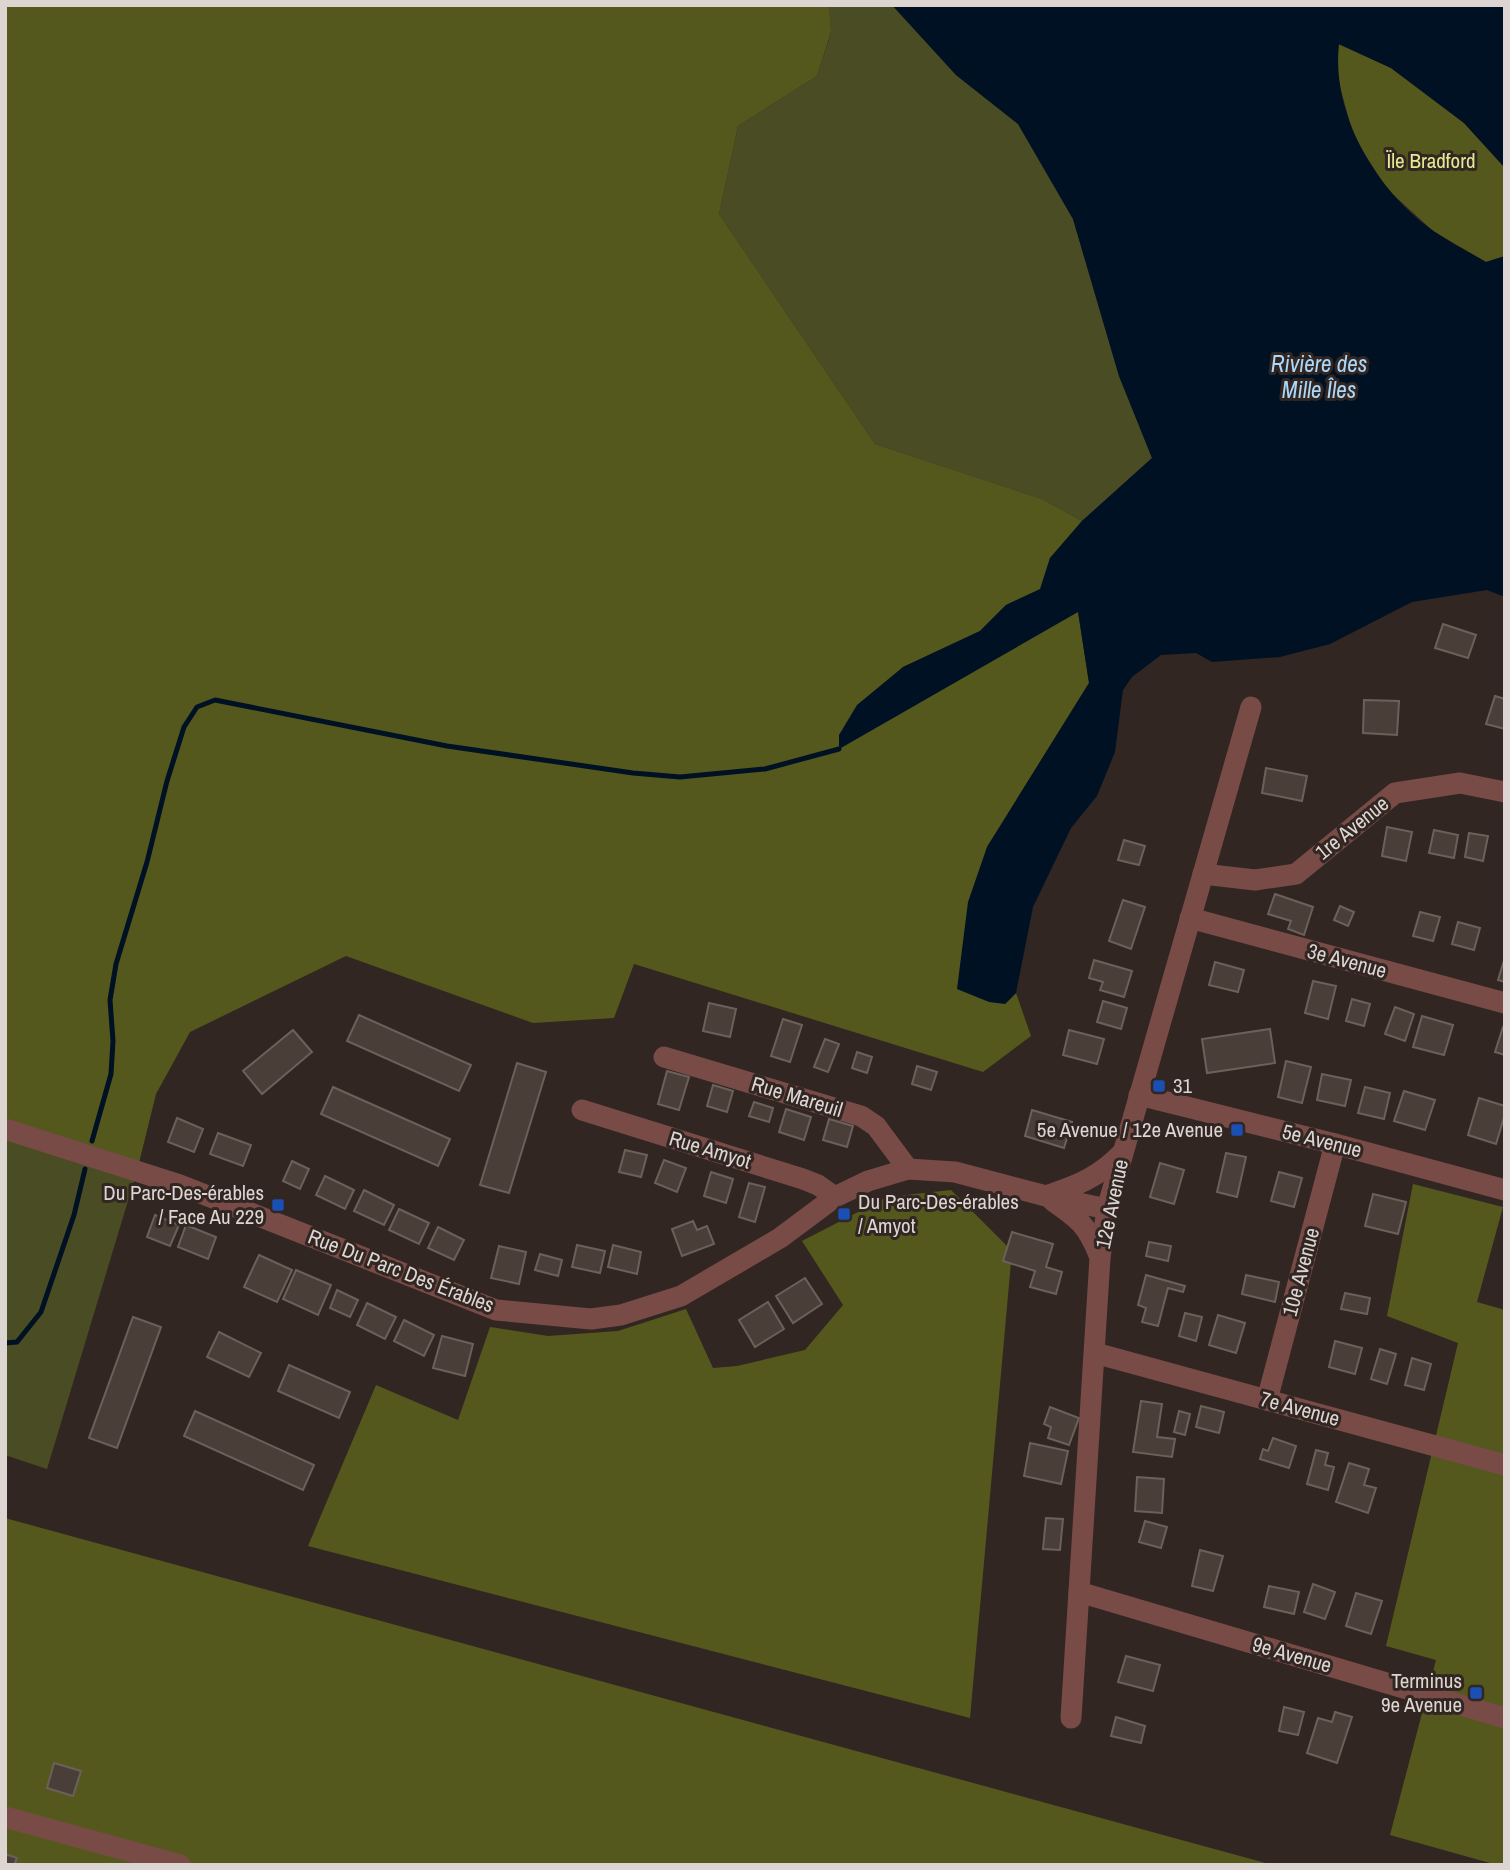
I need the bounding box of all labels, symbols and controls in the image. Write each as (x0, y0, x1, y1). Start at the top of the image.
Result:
park label: Ïle Bradford (1385, 146, 1476, 175)
water label: Rivière des Mille Îles (1271, 348, 1367, 405)
street label: 1re Avenue (1309, 789, 1395, 866)
street label: 3e Avenue (1304, 936, 1390, 985)
street label: Rue Mareuil (748, 1069, 846, 1124)
place label: 31 (1173, 1071, 1193, 1100)
marker: 31 (1151, 1078, 1167, 1094)
place label: 5e Avenue / 12e Avenue (1037, 1115, 1223, 1144)
street label: 5e Avenue (1279, 1117, 1365, 1164)
marker: 5e Avenue / 12e Avenue (1229, 1122, 1245, 1138)
street label: Rue Amyot (666, 1123, 755, 1176)
street label: 12e Avenue (1088, 1157, 1135, 1251)
place label: Du Parc-Des-érables / Face Au 229 (103, 1178, 264, 1231)
place label: Du Parc-Des-érables / Amyot (858, 1187, 1019, 1240)
marker: Du Parc-Des-érables / Face Au 229 (270, 1197, 286, 1213)
marker: Du Parc-Des-érables / Amyot (836, 1206, 852, 1222)
street label: Rue Du Parc Des Érables (304, 1222, 498, 1319)
street label: 10e Avenue (1275, 1224, 1326, 1319)
street label: 7e Avenue (1257, 1384, 1343, 1433)
street label: 9e Avenue (1249, 1629, 1335, 1680)
place label: Terminus 9e Avenue (1381, 1666, 1462, 1719)
marker: Terminus 9e Avenue (1468, 1685, 1484, 1701)

